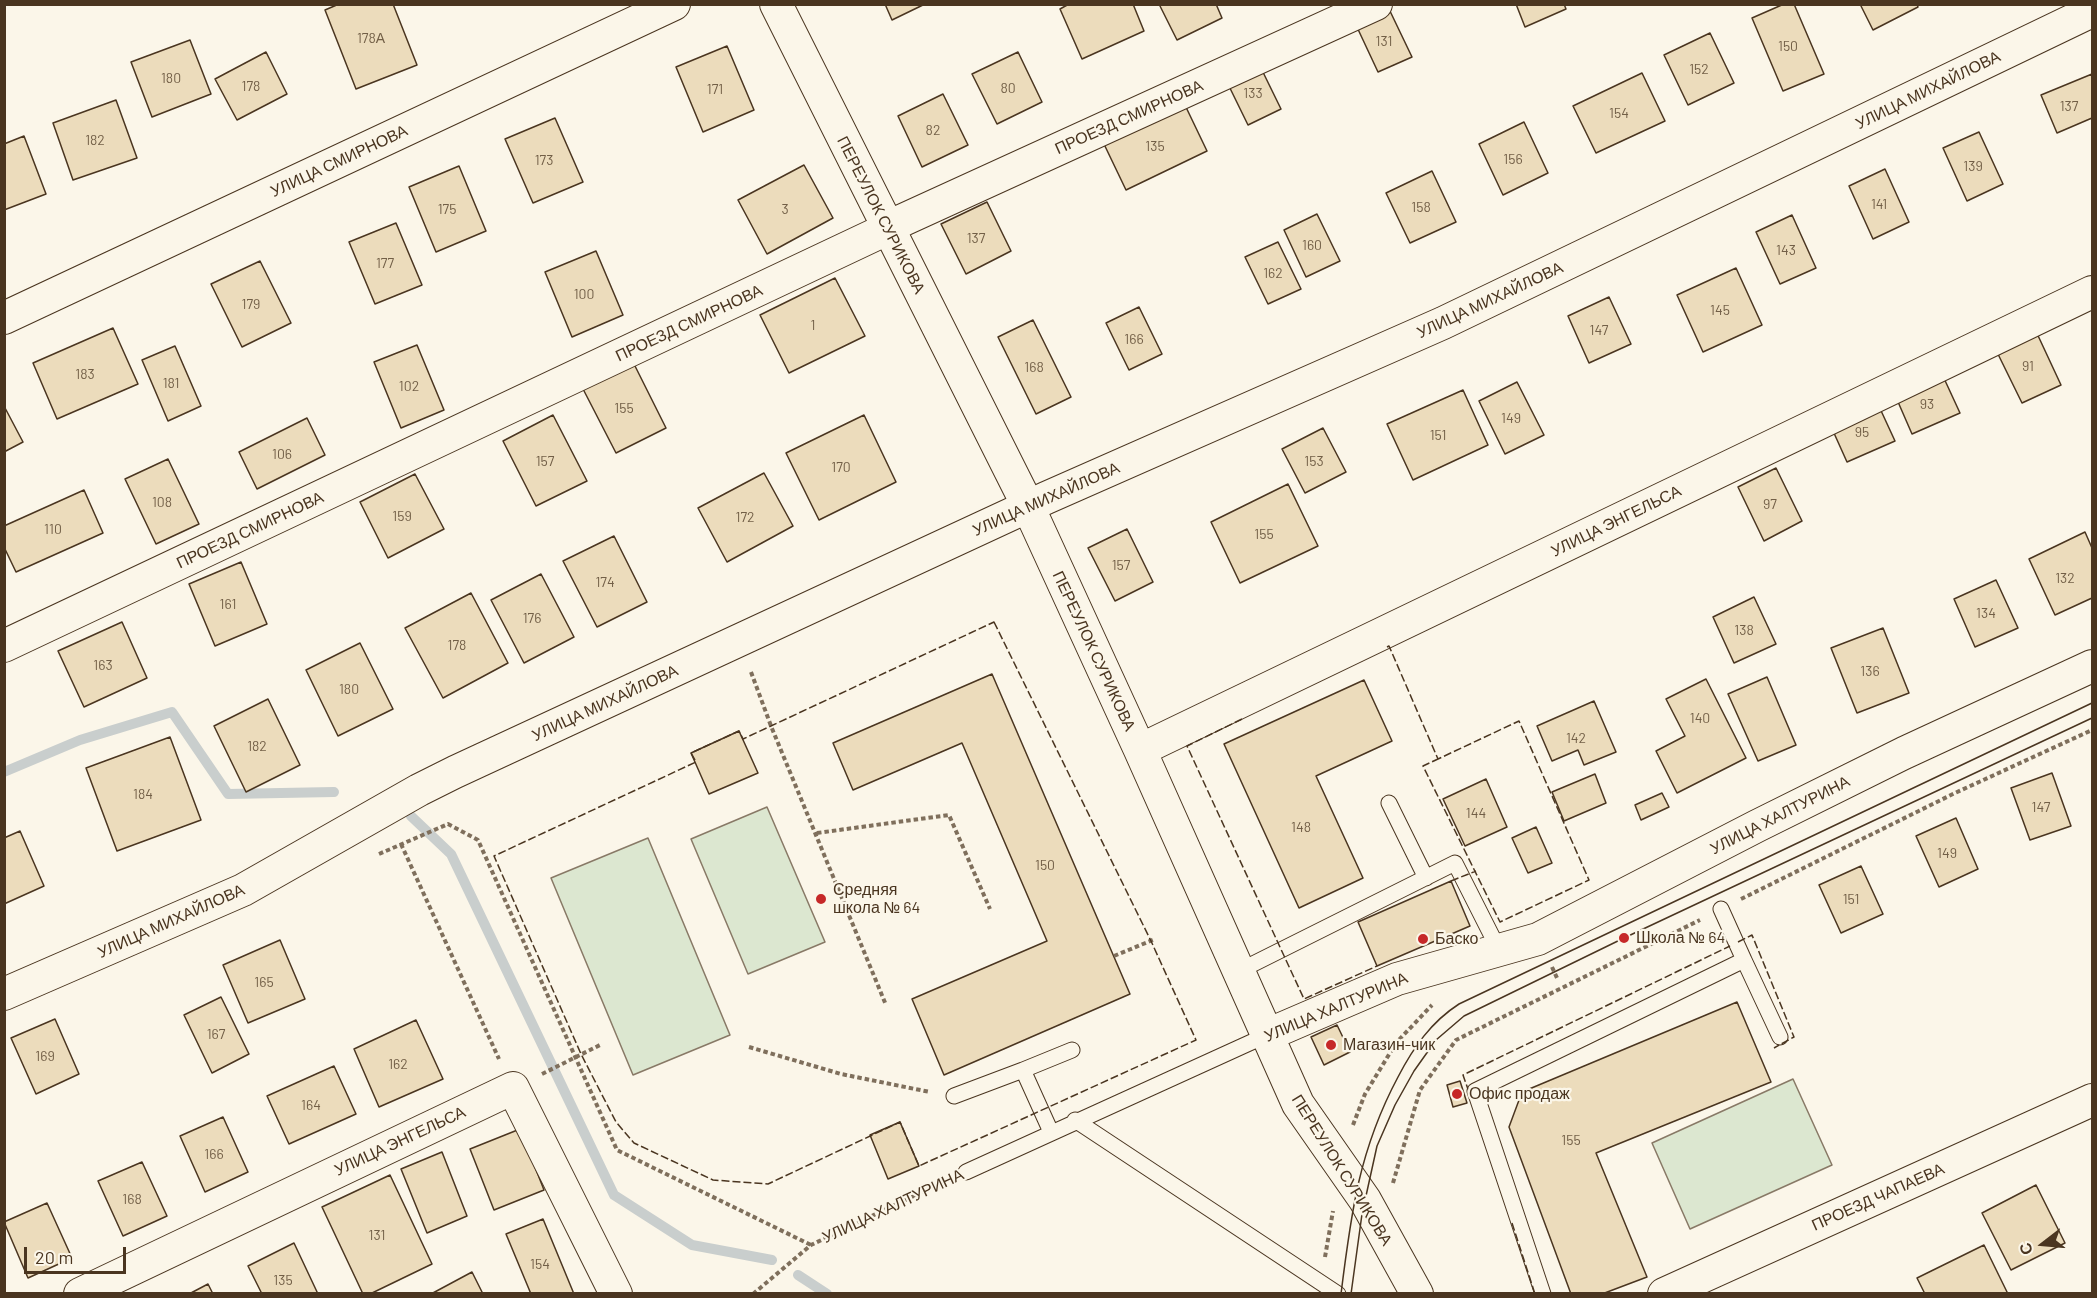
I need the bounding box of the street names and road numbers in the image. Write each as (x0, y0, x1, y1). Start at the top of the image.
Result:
street label: УЛИЦА МИХАЙЛОВА (1852, 47, 2004, 133)
street label: ПРОЕЗД СМИРНОВА (1052, 76, 1206, 158)
street label: УЛИЦА СМИРНОВА (267, 121, 411, 201)
street label: ПЕРЕУЛОК СУРИКОВА (833, 133, 929, 297)
street label: УЛИЦА МИХАЙЛОВА (1414, 258, 1566, 342)
street label: ПРОЕЗД СМИРНОВА (612, 280, 766, 366)
street label: УЛИЦА МИХАЙЛОВА (970, 458, 1122, 540)
street label: УЛИЦА ЭНГЕЛЬСА (1548, 481, 1684, 561)
street label: ПРОЕЗД СМИРНОВА (173, 487, 327, 573)
street label: ПЕРЕУЛОК СУРИКОВА (1048, 568, 1140, 734)
street label: УЛИЦА МИХАЙЛОВА (529, 661, 681, 745)
street label: УЛИЦА ХАЛТУРИНА (1707, 772, 1853, 858)
street label: УЛИЦА МИХАЙЛОВА (95, 880, 247, 962)
street label: УЛИЦА ХАЛТУРИНА (1261, 968, 1411, 1046)
street label: ПЕРЕУЛОК СУРИКОВА (1288, 1091, 1396, 1249)
street label: УЛИЦА ЭНГЕЛЬСА (331, 1102, 469, 1180)
street label: ПРОЕЗД ЧАПАЕВА (1809, 1159, 1947, 1235)
street label: УЛИЦА ХАЛТУРИНА (819, 1165, 967, 1247)

